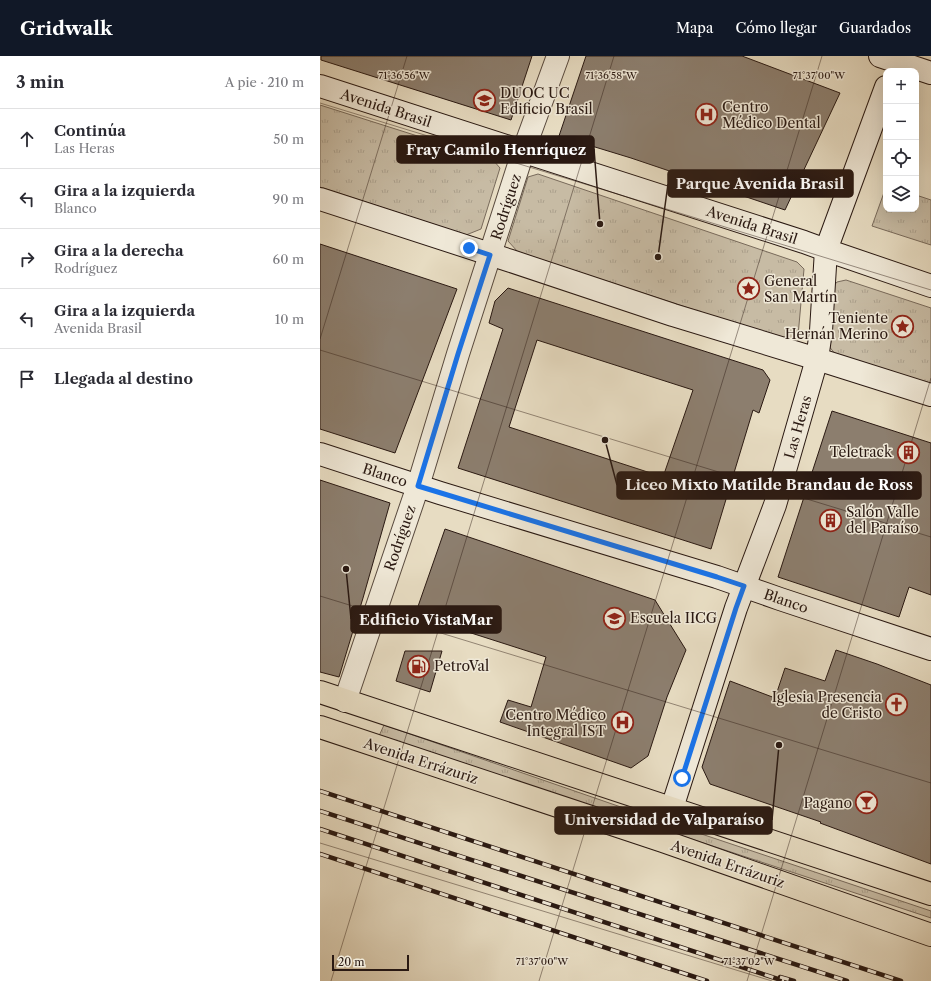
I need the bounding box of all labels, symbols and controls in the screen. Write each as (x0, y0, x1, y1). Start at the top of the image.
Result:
text: Gridwalk (20, 17, 113, 40)
text: Mapa (676, 19, 713, 37)
text: Cómo llegar (735, 19, 817, 37)
text: Guardados (839, 19, 911, 37)
map controls (883, 68, 919, 212)
button: + (883, 68, 919, 104)
text: 71°36'56"W (378, 69, 431, 82)
text: 71°36'58"W (585, 69, 638, 82)
text: 71°37'00"W (793, 69, 846, 82)
text: 3 min (16, 72, 65, 92)
text: A pie · 210 m (225, 74, 304, 90)
place label: DUOC UC Edificio Brasil (500, 84, 593, 118)
street label: Avenida Brasil (337, 85, 434, 131)
school or university icon: DUOC UC Edificio Brasil (471, 88, 497, 114)
place label: Centro Médico Dental (722, 98, 821, 132)
hospital icon: Centro Médico Dental (693, 102, 719, 128)
button: − (883, 104, 919, 140)
text: Continúa (54, 121, 126, 140)
icon: ahead (16, 128, 38, 150)
text: 50 m (273, 131, 304, 147)
callout: Fray Camilo Henríquez (397, 136, 594, 163)
text: Las Heras (54, 140, 115, 156)
text: Fray Camilo Henríquez (406, 140, 586, 159)
button: locate (883, 140, 919, 176)
callout: Parque Avenida Brasil (668, 170, 853, 197)
street label: Rodríguez (487, 172, 525, 242)
text: Parque Avenida Brasil (676, 174, 844, 193)
button: layers (883, 176, 919, 212)
text: Gira a la izquierda (54, 181, 195, 200)
icon: left (16, 188, 38, 210)
text: 90 m (273, 191, 304, 207)
text: Blanco (54, 200, 97, 216)
street label: Avenida Brasil (703, 202, 800, 248)
route end (460, 239, 478, 257)
text: Gira a la derecha (54, 241, 184, 260)
icon: right (16, 248, 38, 270)
text: 60 m (273, 251, 304, 267)
text: Rodríguez (54, 260, 118, 276)
place label: General San Martín (764, 272, 838, 306)
place icon: General San Martín (735, 276, 761, 302)
text: Gira a la izquierda (54, 301, 195, 320)
icon: left (16, 308, 38, 330)
place label: Teniente Hernán Merino (785, 309, 888, 343)
text: 10 m (275, 311, 304, 327)
place icon: Teniente Hernán Merino (890, 313, 916, 339)
text: Avenida Brasil (54, 320, 142, 336)
icon: arrive (16, 368, 38, 390)
text: Llegada al destino (54, 369, 193, 388)
street label: Las Heras (780, 393, 816, 461)
building icon: Teletrack (895, 439, 921, 465)
place label: Teletrack (829, 443, 893, 461)
street label: Blanco (360, 459, 410, 491)
callout: Liceo Mixto Matilde Brandau de Ross (617, 472, 921, 499)
text: Liceo Mixto Matilde Brandau de Ross (625, 475, 913, 494)
street label: Rodríguez (380, 503, 420, 573)
place label: Salón Valle del Paraíso (846, 503, 919, 537)
building icon: Salón Valle del Paraíso (817, 507, 843, 533)
street label: Blanco (761, 585, 811, 617)
school or university icon: Escuela IICG (602, 605, 628, 631)
callout: Edificio VistaMar (351, 606, 501, 633)
place label: Escuela IICG (630, 609, 717, 627)
text: Edificio VistaMar (359, 610, 494, 629)
fuel station icon: PetroVal (406, 653, 432, 679)
place label: PetroVal (434, 657, 489, 675)
place label: Iglesia Presencia de Cristo (772, 688, 883, 722)
church icon: Iglesia Presencia de Cristo (884, 692, 910, 718)
place label: Centro Médico Integral IST (505, 706, 607, 740)
hospital icon: Centro Médico Integral IST (609, 710, 635, 736)
street label: Avenida Errázuriz (361, 734, 480, 788)
route start (673, 769, 691, 787)
bar icon: Pagano (854, 790, 880, 816)
place label: Pagano (804, 794, 852, 812)
callout: Universidad de Valparaíso (555, 807, 772, 834)
text: Universidad de Valparaíso (564, 810, 764, 829)
street label: Avenida Errázuriz (668, 836, 787, 892)
scale bar (332, 953, 409, 972)
text: 20 m (338, 955, 364, 969)
text: 71°37'00"W (516, 955, 569, 968)
text: 71°37'02"W (723, 955, 776, 968)

